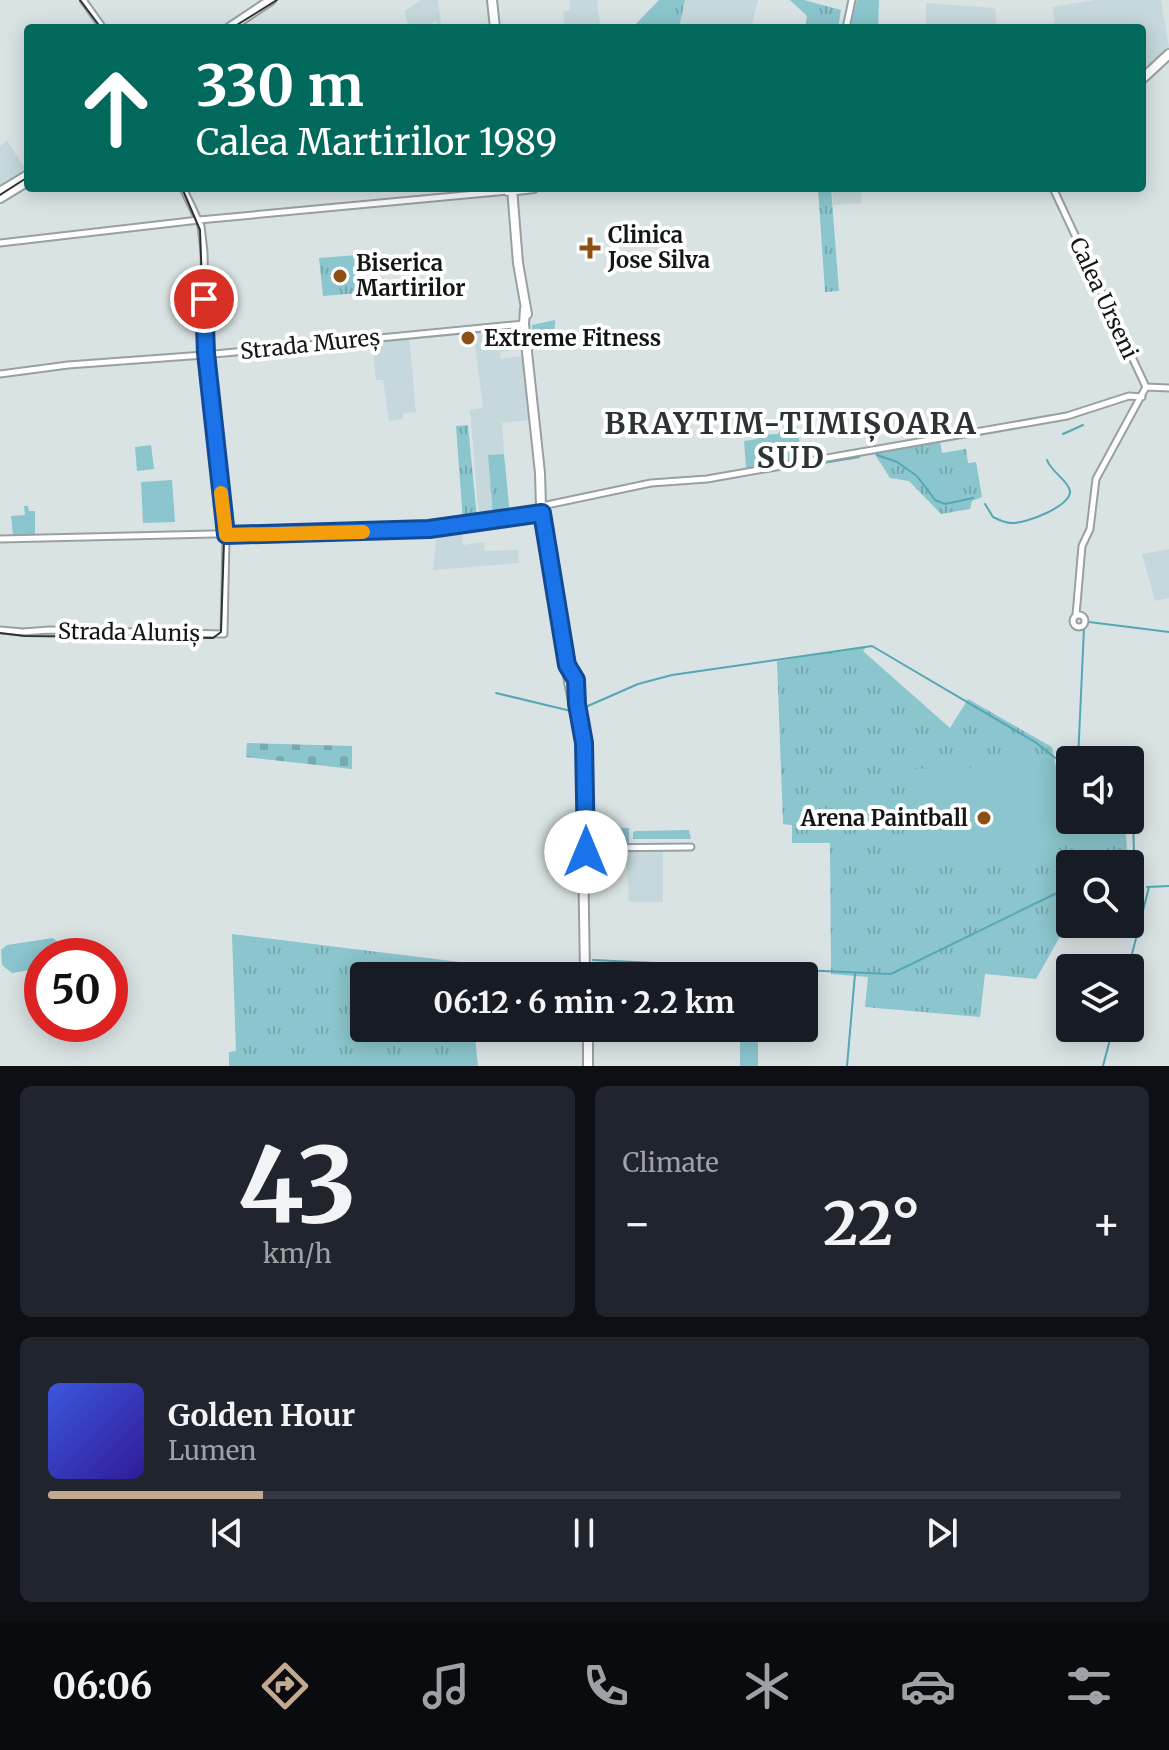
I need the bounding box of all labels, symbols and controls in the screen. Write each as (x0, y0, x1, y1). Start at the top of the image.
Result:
text: 330 m (196, 51, 364, 121)
icon: ahead (64, 56, 168, 160)
text: Calea Martirilor 1989 (196, 120, 557, 165)
place label: Clinica Jose Silva (607, 221, 710, 274)
street label: Calea Urseni (1064, 233, 1144, 363)
marker: Clinica Jose Silva (579, 237, 601, 259)
place label: Biserica Martirilor (356, 249, 466, 302)
pin (170, 265, 238, 333)
marker: Biserica Martirilor (331, 267, 349, 285)
icon: arrive (182, 277, 226, 321)
street label: Strada Mureș (239, 323, 381, 365)
place label: Extreme Fitness (484, 324, 661, 352)
marker: Extreme Fitness (459, 329, 477, 347)
district label: BRAYTIM-TIMIȘOARA SUD (604, 404, 978, 476)
street label: Strada Aluniș (58, 617, 200, 647)
map controls (1056, 746, 1144, 1042)
button: sound (1056, 746, 1144, 834)
place label: Arena Paintball (800, 804, 968, 832)
marker: Arena Paintball (975, 809, 993, 827)
position arrow (544, 810, 628, 894)
button: search (1056, 850, 1144, 938)
speed limit sign: 50 (24, 938, 128, 1042)
button: layers (1056, 954, 1144, 1042)
text: 06:12 · 6 min · 2.2 km (433, 983, 735, 1021)
text: 43 (238, 1120, 357, 1250)
text: Climate (623, 1146, 719, 1179)
text: 22° (823, 1186, 920, 1261)
text: − (623, 1196, 652, 1251)
text: + (1092, 1196, 1121, 1251)
text: km/h (263, 1237, 332, 1270)
text: Golden Hour (168, 1396, 355, 1434)
text: Lumen (168, 1434, 257, 1467)
icon: previous (205, 1511, 249, 1555)
icon: pause (562, 1511, 606, 1555)
icon: next (920, 1511, 964, 1555)
icon: directions (257, 1658, 313, 1714)
icon: music (418, 1658, 474, 1714)
icon: phone (578, 1658, 634, 1714)
icon: climate (739, 1658, 795, 1714)
icon: car (900, 1658, 956, 1714)
icon: filters (1061, 1658, 1117, 1714)
text: 06:06 (52, 1664, 152, 1709)

